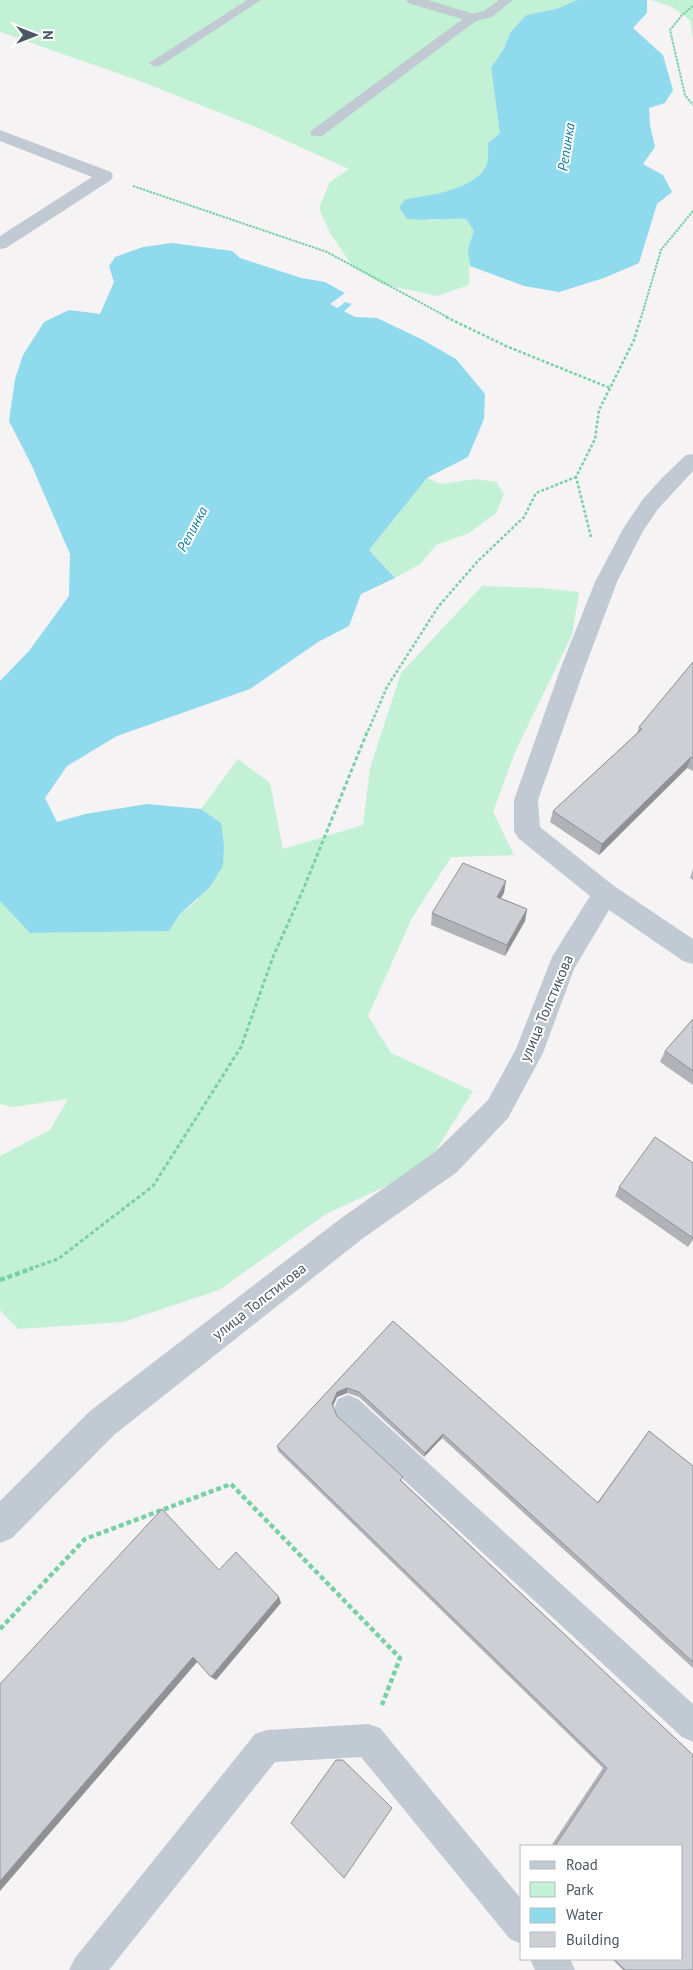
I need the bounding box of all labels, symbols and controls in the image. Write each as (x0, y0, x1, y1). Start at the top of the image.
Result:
north arrow (10, 10, 60, 60)
text: N (39, 30, 57, 40)
water label: Репинка (553, 121, 579, 172)
water label: Репинка (173, 503, 211, 555)
street label: улица Толстикова (515, 952, 577, 1064)
street label: улица Толстикова (208, 1258, 310, 1344)
legend (520, 1845, 683, 1960)
text: Road (566, 1855, 598, 1874)
text: Park (566, 1880, 594, 1899)
text: Water (566, 1905, 603, 1924)
text: Building (566, 1930, 620, 1949)

